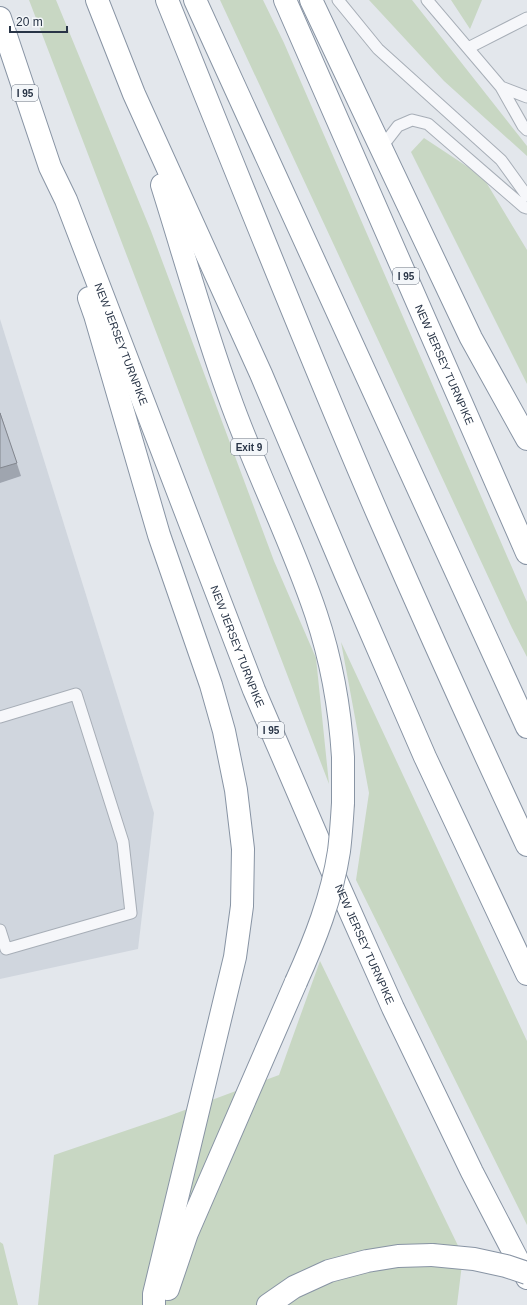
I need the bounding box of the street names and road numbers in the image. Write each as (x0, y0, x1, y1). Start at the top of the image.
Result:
road number: I 95 (12, 85, 38, 101)
road number: I 95 (393, 268, 419, 284)
street label: NEW JERSEY TURNPIKE (92, 281, 150, 407)
street label: NEW JERSEY TURNPIKE (413, 303, 476, 427)
road number: Exit 9 (231, 439, 267, 455)
street label: NEW JERSEY TURNPIKE (208, 584, 267, 709)
road number: I 95 (258, 722, 284, 738)
street label: NEW JERSEY TURNPIKE (333, 882, 397, 1006)

